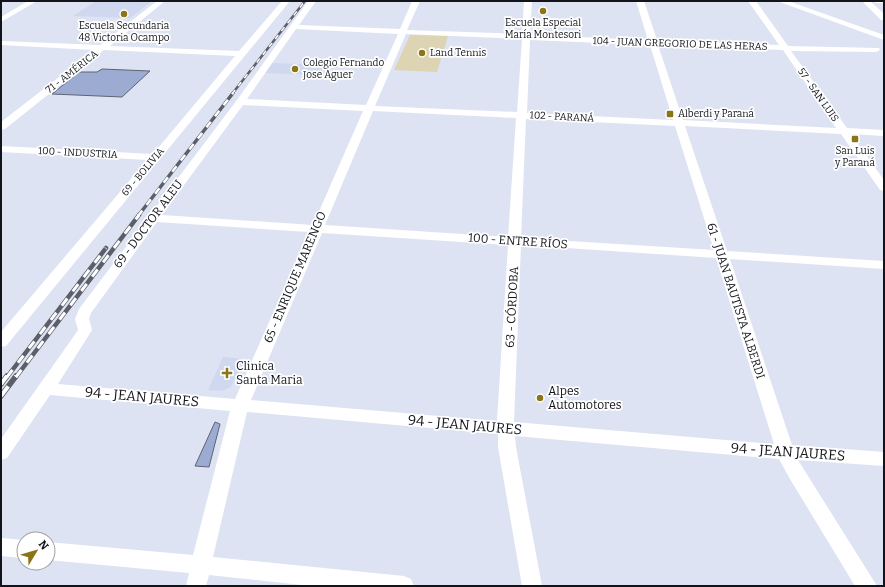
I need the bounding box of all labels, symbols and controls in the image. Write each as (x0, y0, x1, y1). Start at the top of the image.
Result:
marker: Escuela Especial María Montesori (538, 6, 548, 16)
marker: Escuela Secundaria 48 Victoria Ocampo (119, 9, 129, 19)
place label: Escuela Especial María Montesori (505, 17, 581, 41)
place label: Escuela Secundaria 48 Victoria Ocampo (78, 20, 170, 44)
street label: 104 - JUAN GREGORIO DE LAS HERAS (592, 35, 768, 53)
street label: 71 - AMÉRICA (42, 46, 101, 96)
place label: Land Tennis (430, 47, 487, 59)
marker: Land Tennis (417, 48, 427, 58)
place label: Colegio Fernando Jose Aguer (302, 57, 384, 81)
marker: Colegio Fernando Jose Aguer (290, 64, 300, 74)
street label: 57 - SAN LUIS (795, 66, 841, 124)
street label: 102 - PARANÁ (529, 107, 596, 125)
place label: Alberdi y Paraná (678, 108, 755, 120)
marker: Alberdi y Paraná (665, 109, 675, 119)
marker: San Luis y Paraná (850, 134, 860, 144)
street label: 100 - INDUSTRIA (38, 145, 119, 161)
street label: 69 - BOLIVIA (119, 145, 167, 199)
place label: San Luis y Paraná (834, 145, 875, 169)
street label: 69 - DOCTOR ALEU (110, 177, 186, 271)
street label: 65 - ENRIQUE MARENGO (261, 209, 329, 345)
street label: 61 - JUAN BAUTISTA ALBERDI (704, 221, 768, 381)
street label: 100 - ENTRE RÍOS (468, 230, 568, 251)
street label: 63 - CÓRDOBA (502, 265, 521, 348)
place label: Clinica Santa Maria (236, 359, 303, 387)
marker: Clinica Santa Maria (221, 367, 233, 379)
street label: 94 - JEAN JAURES (84, 384, 200, 410)
place label: Alpes Automotores (548, 384, 622, 412)
marker: Alpes Automotores (535, 393, 545, 403)
street label: 94 - JEAN JAURES (407, 412, 523, 438)
street label: 94 - JEAN JAURES (730, 440, 846, 464)
north arrow (16, 531, 56, 571)
text: N (36, 538, 52, 553)

